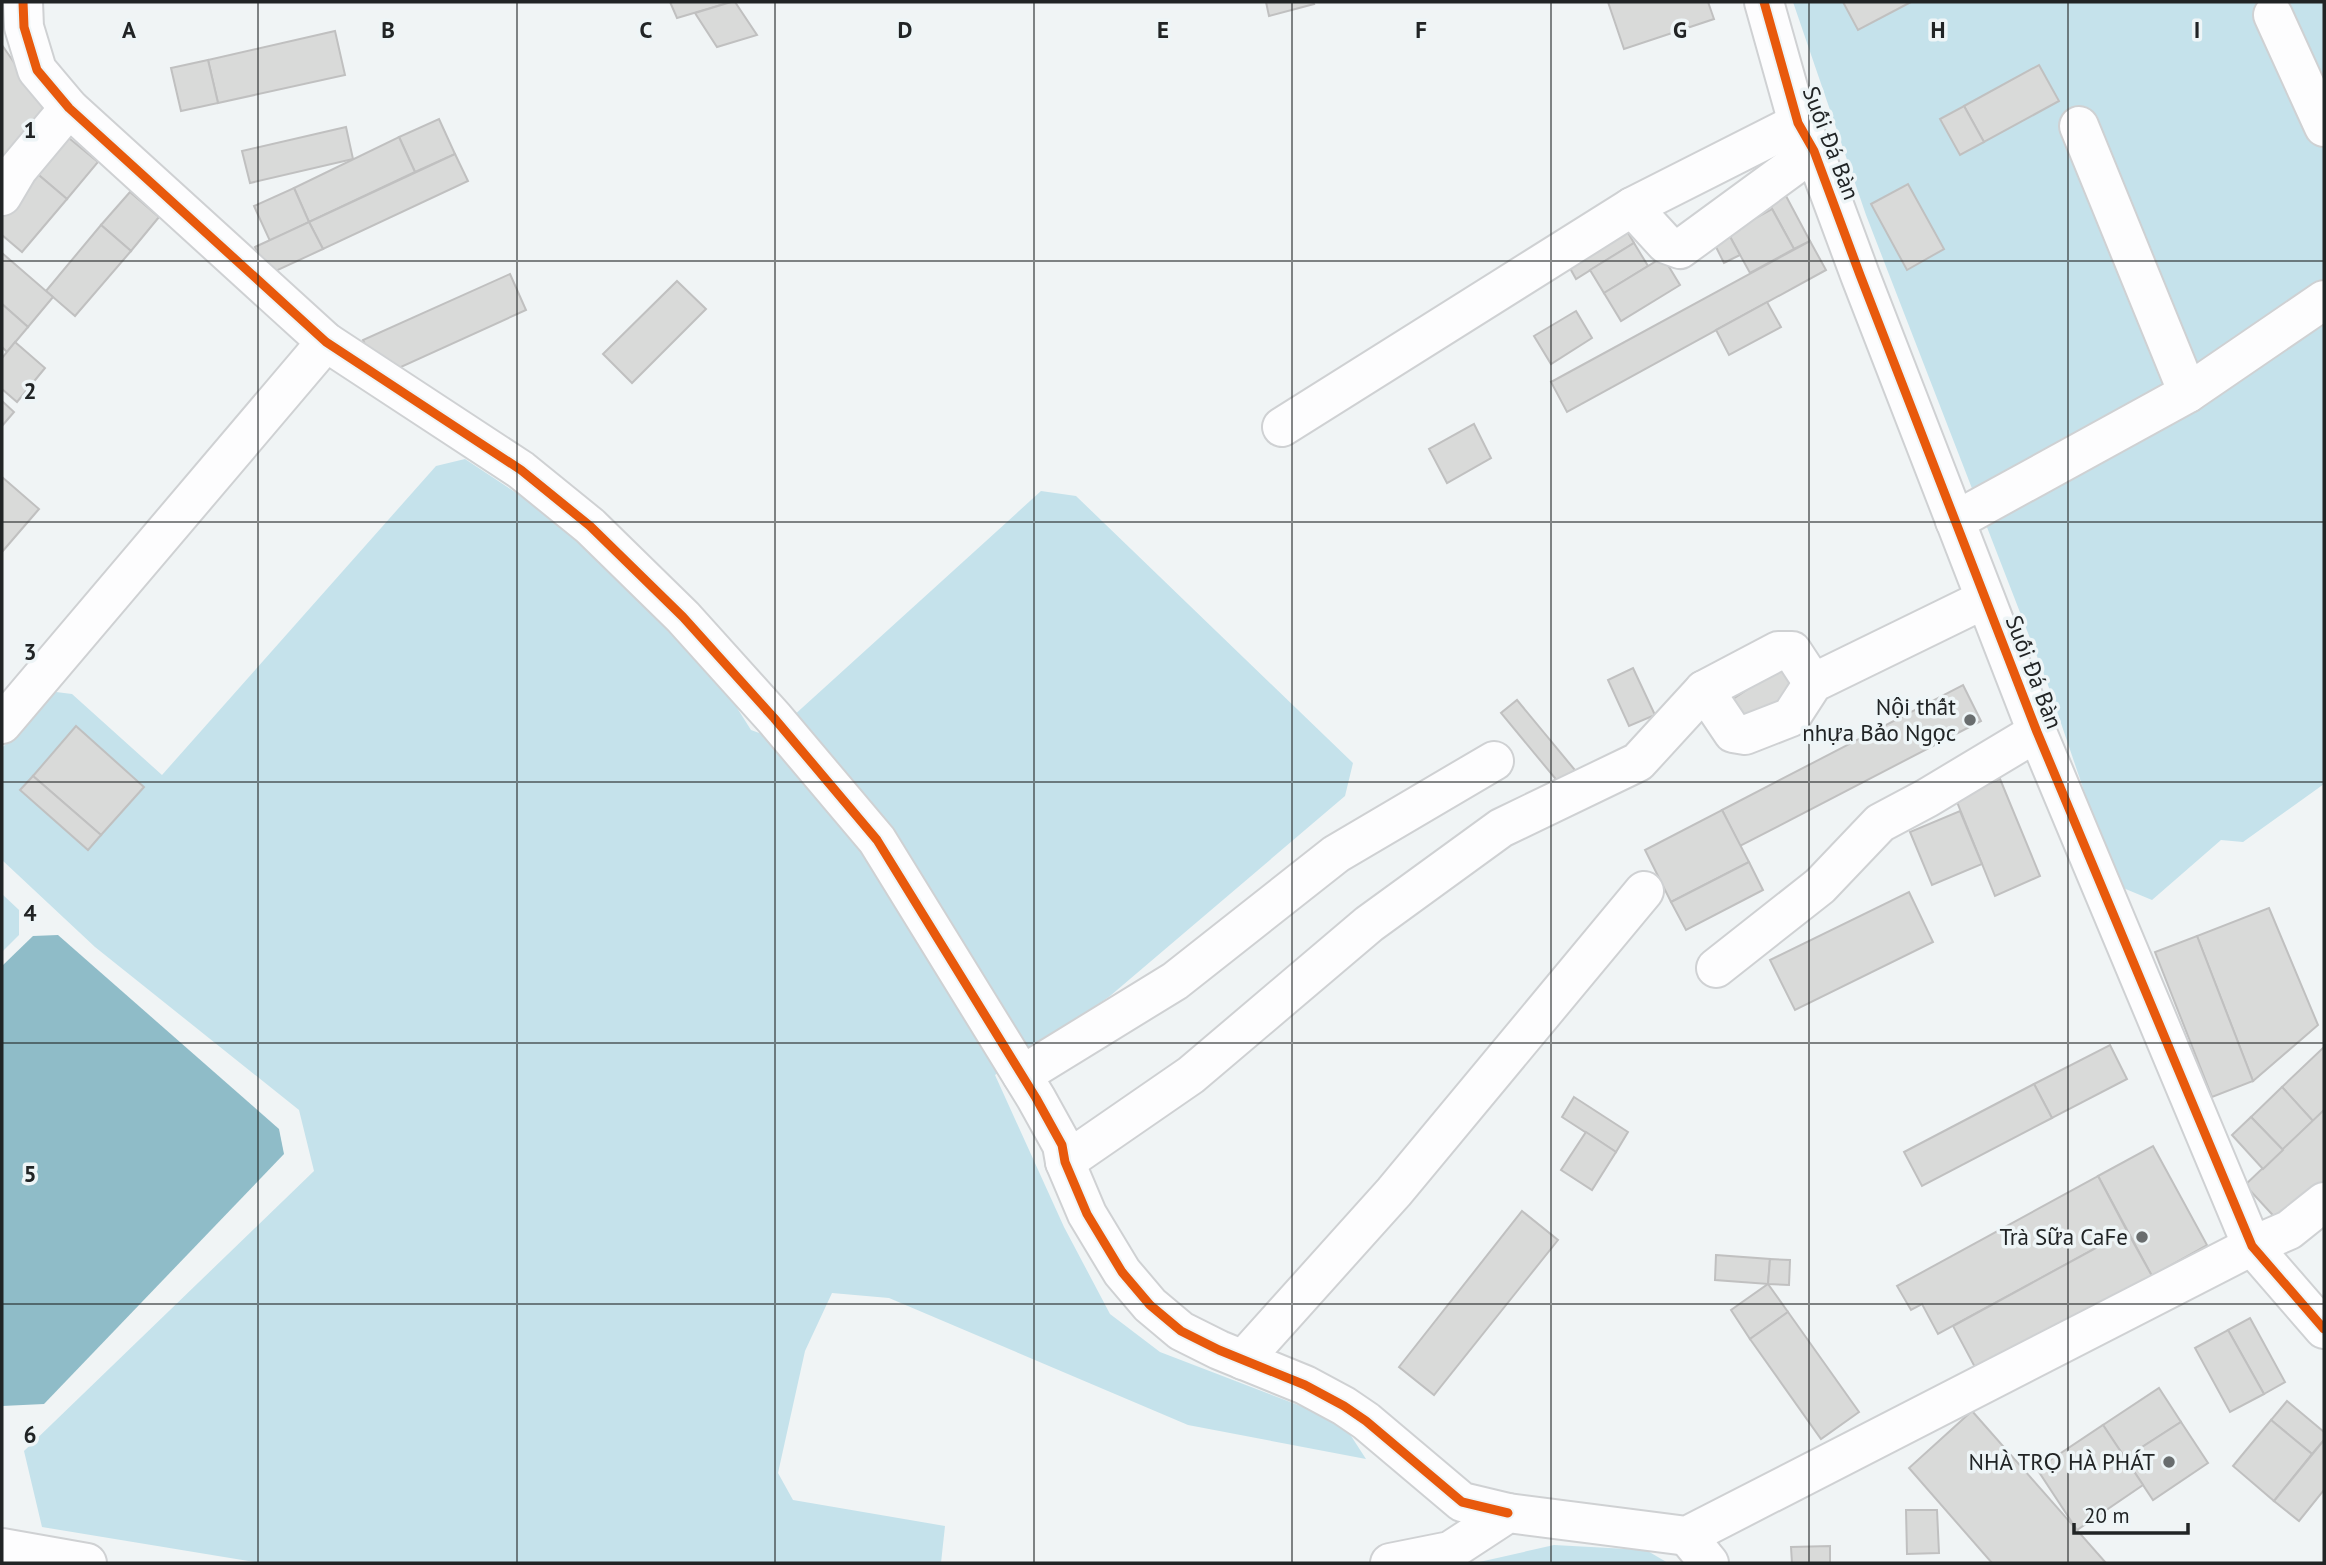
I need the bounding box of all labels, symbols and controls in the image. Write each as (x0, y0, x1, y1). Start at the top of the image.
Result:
text: A (122, 15, 136, 44)
text: B (381, 15, 395, 44)
text: C (640, 15, 653, 44)
text: D (898, 15, 912, 44)
text: E (1157, 15, 1169, 44)
text: F (1415, 15, 1427, 44)
text: G (1673, 15, 1687, 44)
text: H (1931, 15, 1945, 44)
text: I (2194, 15, 2200, 44)
street label: Suối Đá Bàn (1797, 82, 1866, 204)
text: 1 (23, 115, 37, 144)
text: 2 (23, 376, 37, 405)
street label: Suối Đá Bàn (2000, 611, 2069, 733)
text: 3 (23, 637, 37, 666)
place label: Nội thất nhựa Bảo Ngọc (1802, 692, 1956, 747)
marker: Nội thất nhựa Bảo Ngọc (1962, 712, 1978, 728)
text: 4 (23, 898, 37, 927)
text: 5 (23, 1159, 37, 1188)
place label: Trà Sữa CaFe (1999, 1222, 2128, 1251)
marker: Trà Sữa CaFe (2134, 1229, 2150, 1245)
text: 6 (23, 1420, 37, 1449)
place label: NHÀ TRỌ HÀ PHÁT (1969, 1447, 2155, 1476)
marker: NHÀ TRỌ HÀ PHÁT (2161, 1454, 2177, 1470)
scale bar (2074, 1492, 2188, 1536)
text: 20 m (2084, 1502, 2130, 1529)

